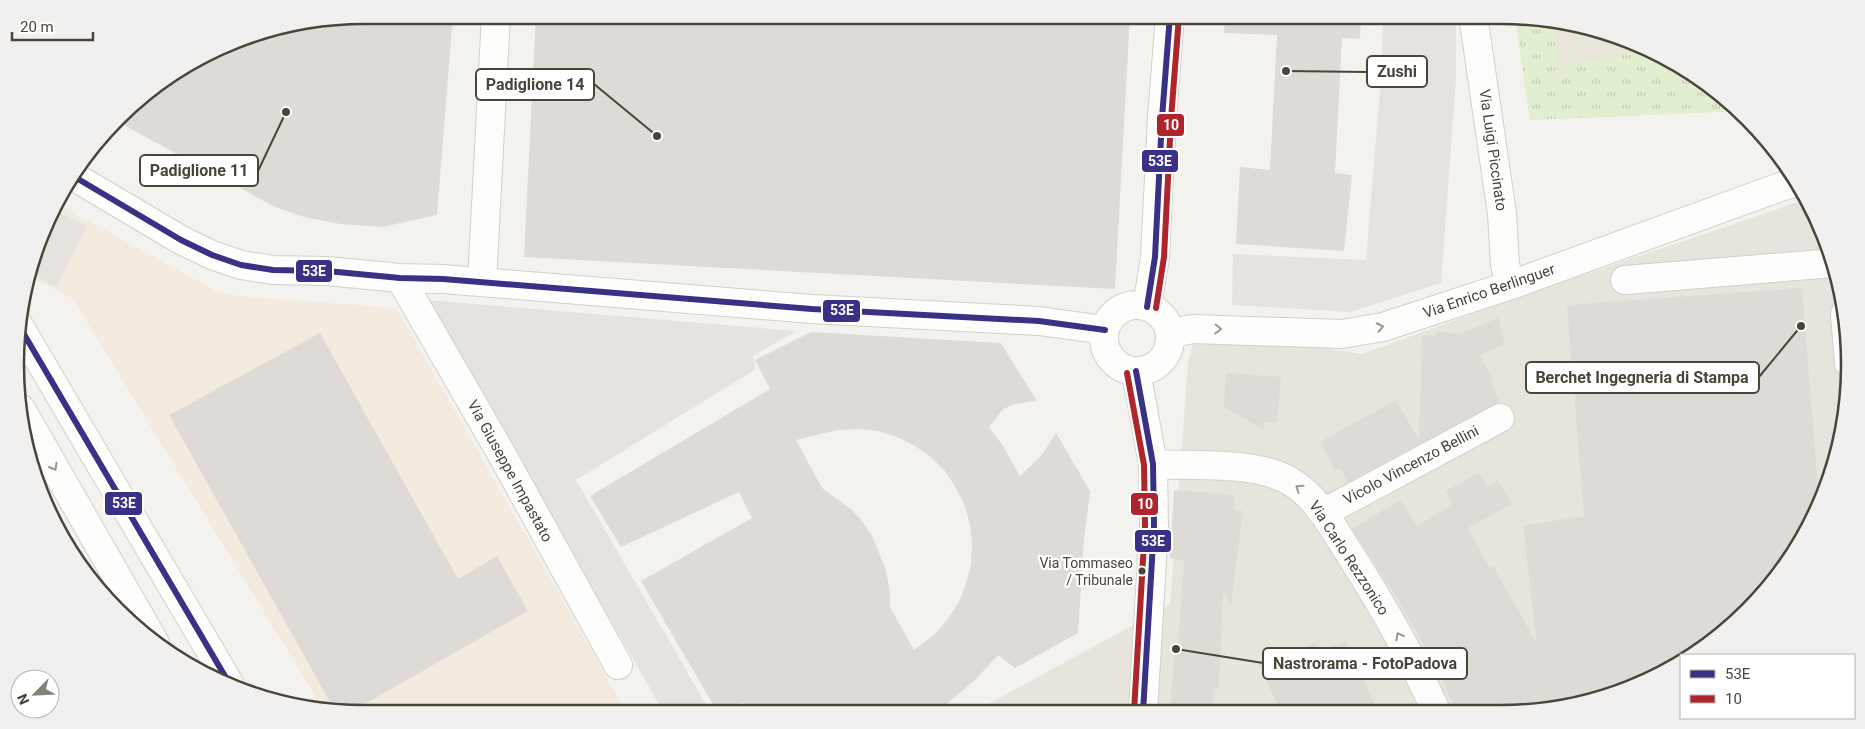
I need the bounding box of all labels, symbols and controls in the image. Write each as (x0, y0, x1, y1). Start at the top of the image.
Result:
scale bar (12, 10, 94, 42)
text: 20 m (20, 18, 54, 36)
callout: Zushi (1367, 56, 1427, 87)
text: Zushi (1377, 62, 1417, 81)
callout: Padiglione 14 (476, 69, 594, 100)
text: Padiglione 14 (486, 75, 584, 94)
street label: Via Luigi Piccinato (1476, 88, 1510, 212)
line badge: 10 (1156, 113, 1185, 137)
text: 10 (1163, 117, 1179, 133)
line badge: 53E (1141, 149, 1179, 173)
text: 53E (1148, 153, 1172, 169)
callout: Padiglione 11 (140, 155, 258, 186)
text: Padiglione 11 (150, 161, 248, 180)
line badge: 53E (295, 259, 333, 283)
street label: Via Enrico Berlinguer (1421, 260, 1557, 322)
text: 53E (302, 263, 326, 279)
line badge: 53E (822, 299, 861, 323)
text: 53E (830, 302, 854, 318)
one-way arrow (1375, 322, 1384, 333)
one-way arrow (1214, 324, 1222, 334)
callout: Berchet Ingegneria di Stampa (1526, 362, 1759, 393)
text: Berchet Ingegneria di Stampa (1535, 368, 1749, 387)
street label: Via Giuseppe Impastato (463, 397, 557, 545)
street label: Vicolo Vincenzo Bellini (1340, 422, 1482, 508)
one-way arrow (48, 461, 58, 470)
one-way arrow (1295, 485, 1305, 494)
line badge: 53E (104, 491, 143, 516)
line badge: 10 (1130, 492, 1159, 516)
text: 53E (112, 495, 136, 511)
text: 10 (1137, 496, 1153, 512)
street label: Via Carlo Rezzonico (1305, 497, 1393, 619)
line badge: 53E (1134, 529, 1172, 553)
text: 53E (1141, 533, 1165, 549)
place label: Via Tommaseo / Tribunale (1039, 555, 1133, 588)
marker: Via Tommaseo / Tribunale (1137, 566, 1147, 576)
one-way arrow (1395, 633, 1405, 642)
callout: Nastrorama - FotoPadova (1263, 648, 1467, 679)
text: Nastrorama - FotoPadova (1273, 654, 1457, 673)
legend (1680, 654, 1855, 719)
text: 53E (1725, 665, 1751, 683)
north arrow (10, 669, 60, 719)
text: 10 (1725, 690, 1742, 708)
text: N (14, 692, 32, 707)

